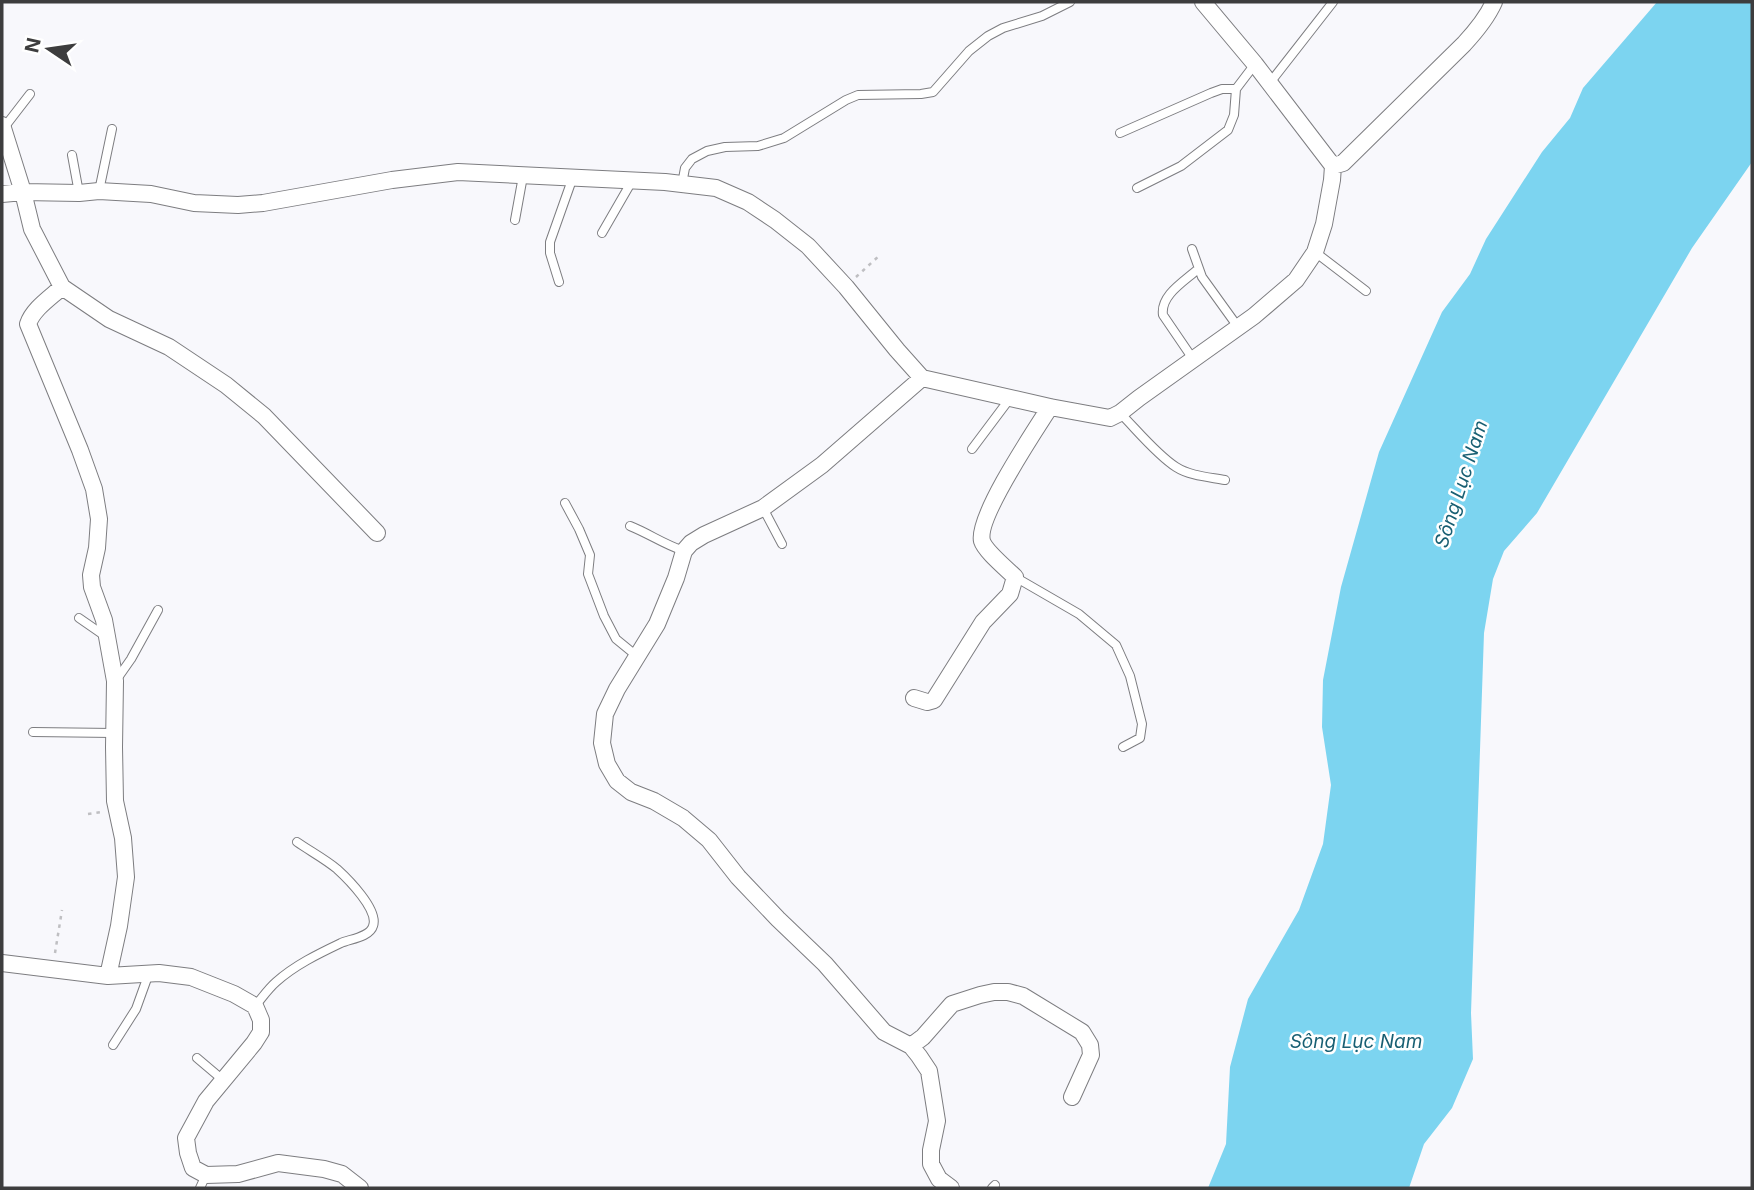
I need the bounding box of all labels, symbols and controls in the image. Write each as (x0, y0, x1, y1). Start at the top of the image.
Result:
north arrow (14, 14, 84, 84)
text: N (20, 36, 46, 55)
water label: Sông Lục Nam (1430, 417, 1492, 551)
water label: Sông Lục Nam (1290, 1030, 1422, 1053)

